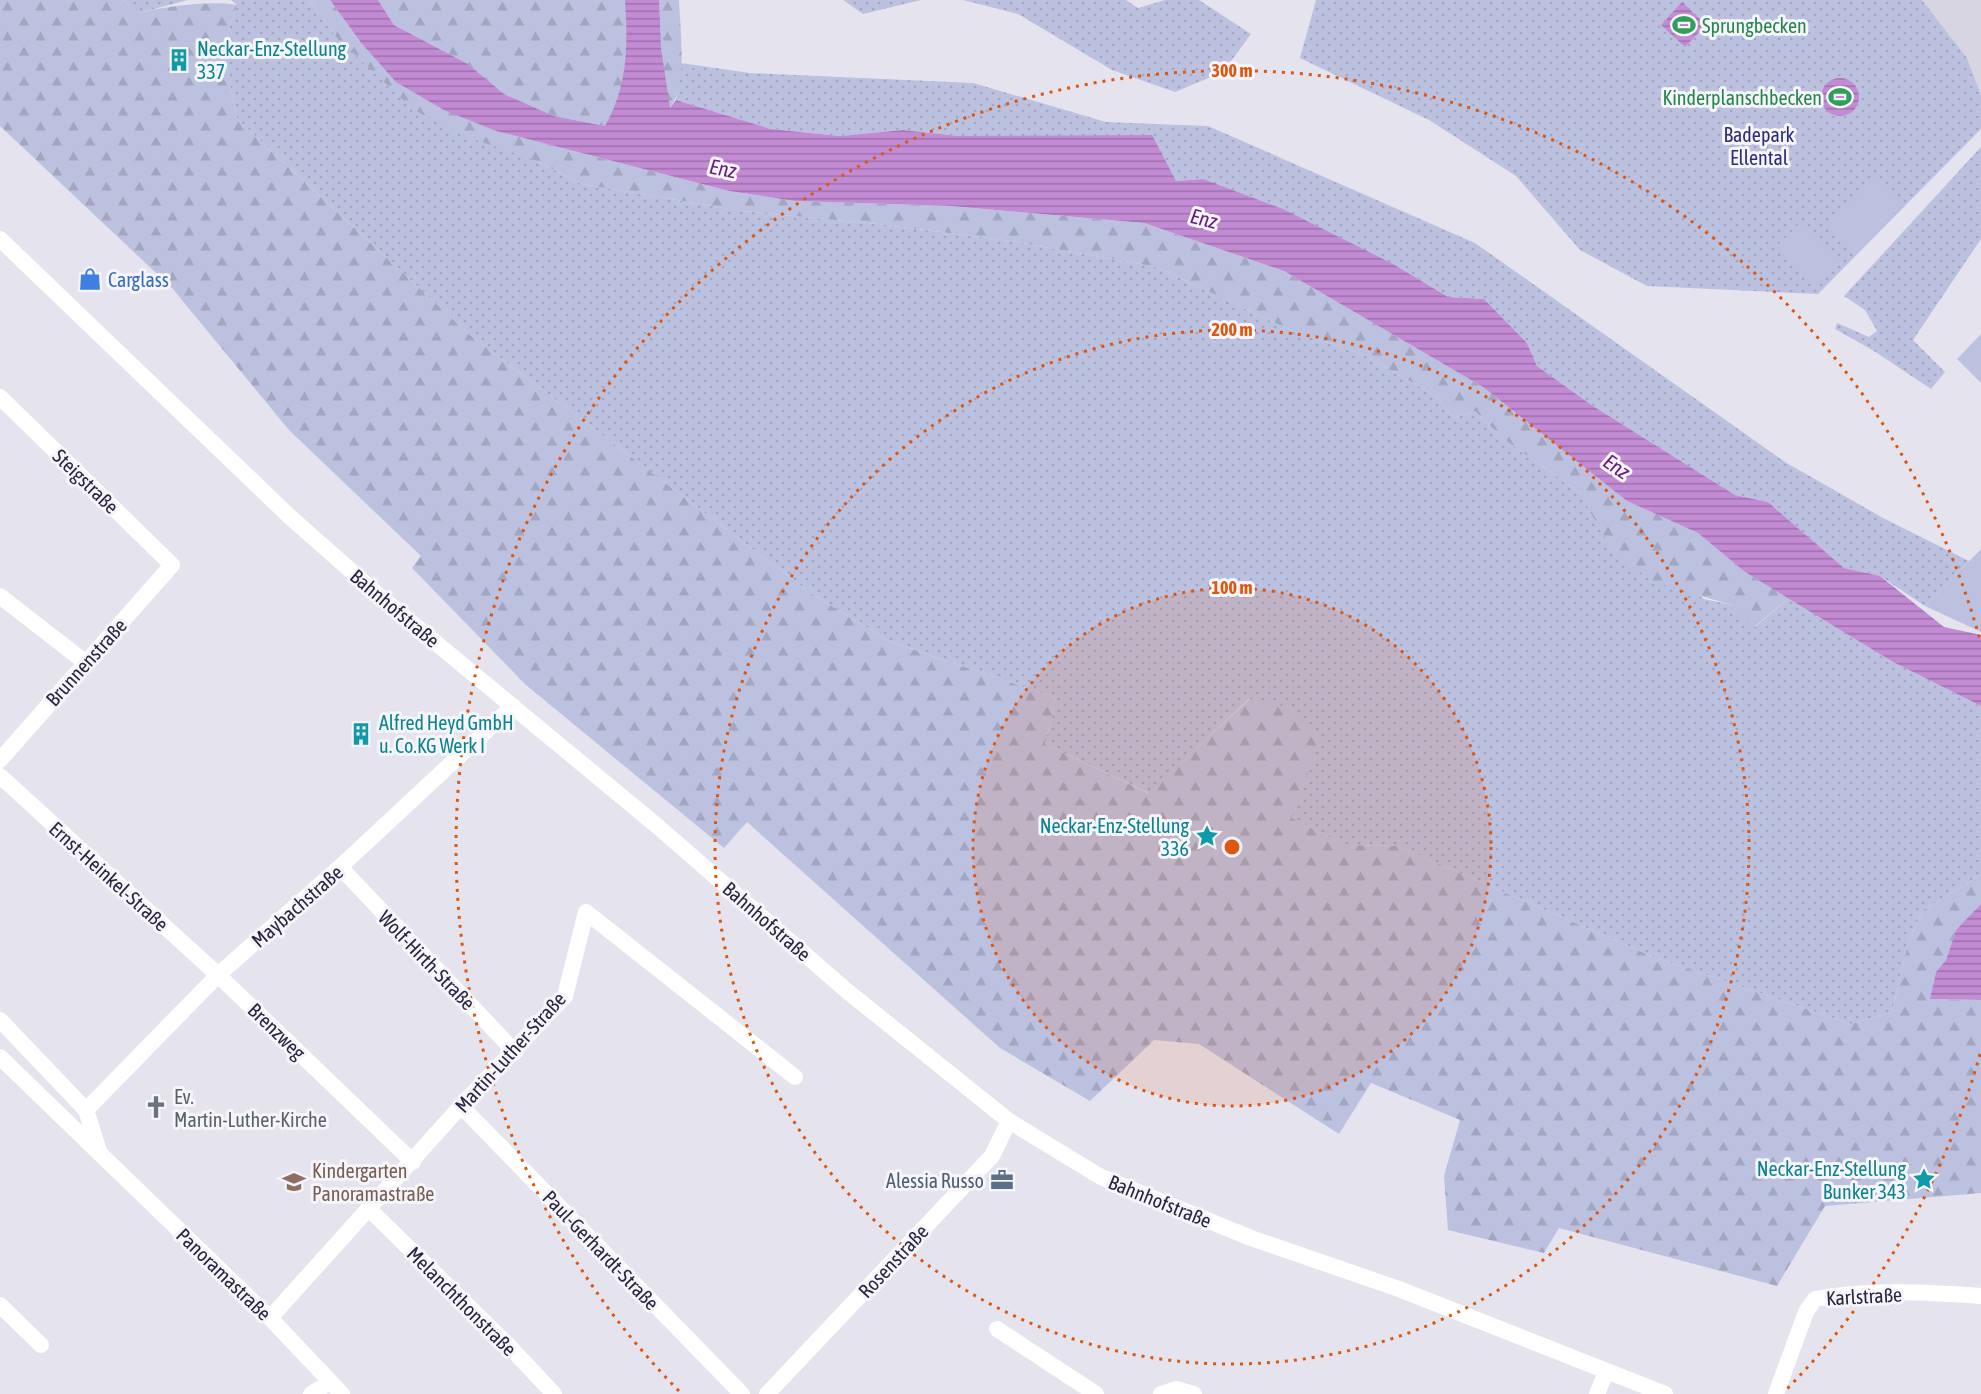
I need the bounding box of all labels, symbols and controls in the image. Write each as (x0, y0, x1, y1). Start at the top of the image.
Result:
sports icon: Sprungbecken (1671, 12, 1697, 38)
place label: Sprungbecken (1702, 14, 1807, 37)
place label: Neckar-Enz-Stellung 337 (197, 37, 347, 83)
building icon: Neckar-Enz-Stellung 337 (166, 47, 192, 73)
text: 300 m (1212, 60, 1252, 81)
sports icon: Kinderplanschbecken (1827, 84, 1853, 110)
place label: Kinderplanschbecken (1662, 86, 1822, 109)
park label: Badepark Ellental (1724, 123, 1795, 169)
water label: Enz (708, 154, 739, 182)
water label: Enz (1188, 203, 1220, 233)
shop icon: Carglass (77, 266, 103, 292)
place label: Carglass (108, 268, 169, 291)
text: 200 m (1212, 319, 1252, 340)
street label: Steigstraße (48, 444, 124, 518)
water label: Enz (1599, 449, 1635, 484)
street label: Bahnhofstraße (346, 564, 444, 652)
text: 100 m (1212, 577, 1252, 598)
street label: Brunnenstraße (41, 614, 131, 710)
place label: Alfred Heyd GmbH u. Co.KG Werk I (379, 711, 514, 757)
building icon: Alfred Heyd GmbH u. Co.KG Werk I (348, 721, 374, 747)
place label: Neckar-Enz-Stellung 336 (1040, 814, 1189, 860)
street label: Ernst-Heinkel-Straße (45, 817, 173, 935)
place icon: Neckar-Enz-Stellung 336 (1194, 823, 1220, 849)
centre of rings (1222, 837, 1242, 857)
street label: Maybachstraße (247, 860, 347, 952)
street label: Bahnhofstraße (718, 877, 816, 965)
street label: Wolf-Hirth-Straße (374, 906, 480, 1014)
street label: Martin-Luther-Straße (450, 987, 570, 1117)
street label: Brenzweg (244, 998, 311, 1064)
place label: Ev. Martin-Luther-Kirche (174, 1085, 327, 1131)
church icon: Ev. Martin-Luther-Kirche (143, 1094, 169, 1120)
place label: Neckar-Enz-Stellung Bunker 343 (1757, 1157, 1906, 1203)
place label: Kindergarten Panoramastraße (312, 1159, 434, 1205)
place icon: Neckar-Enz-Stellung Bunker 343 (1911, 1166, 1937, 1192)
office icon: Alessia Russo (989, 1167, 1015, 1193)
school or university icon: Kindergarten Panoramastraße (281, 1169, 307, 1195)
place label: Alessia Russo (886, 1169, 984, 1192)
street label: Bahnhofstraße (1105, 1170, 1215, 1232)
street label: Paul-Gerhardt-Straße (538, 1186, 664, 1314)
street label: Rosenstraße (853, 1220, 933, 1302)
street label: Panoramastraße (172, 1223, 276, 1325)
street label: Melanchthonstraße (403, 1242, 521, 1360)
street label: Karlstraße (1825, 1283, 1903, 1309)

